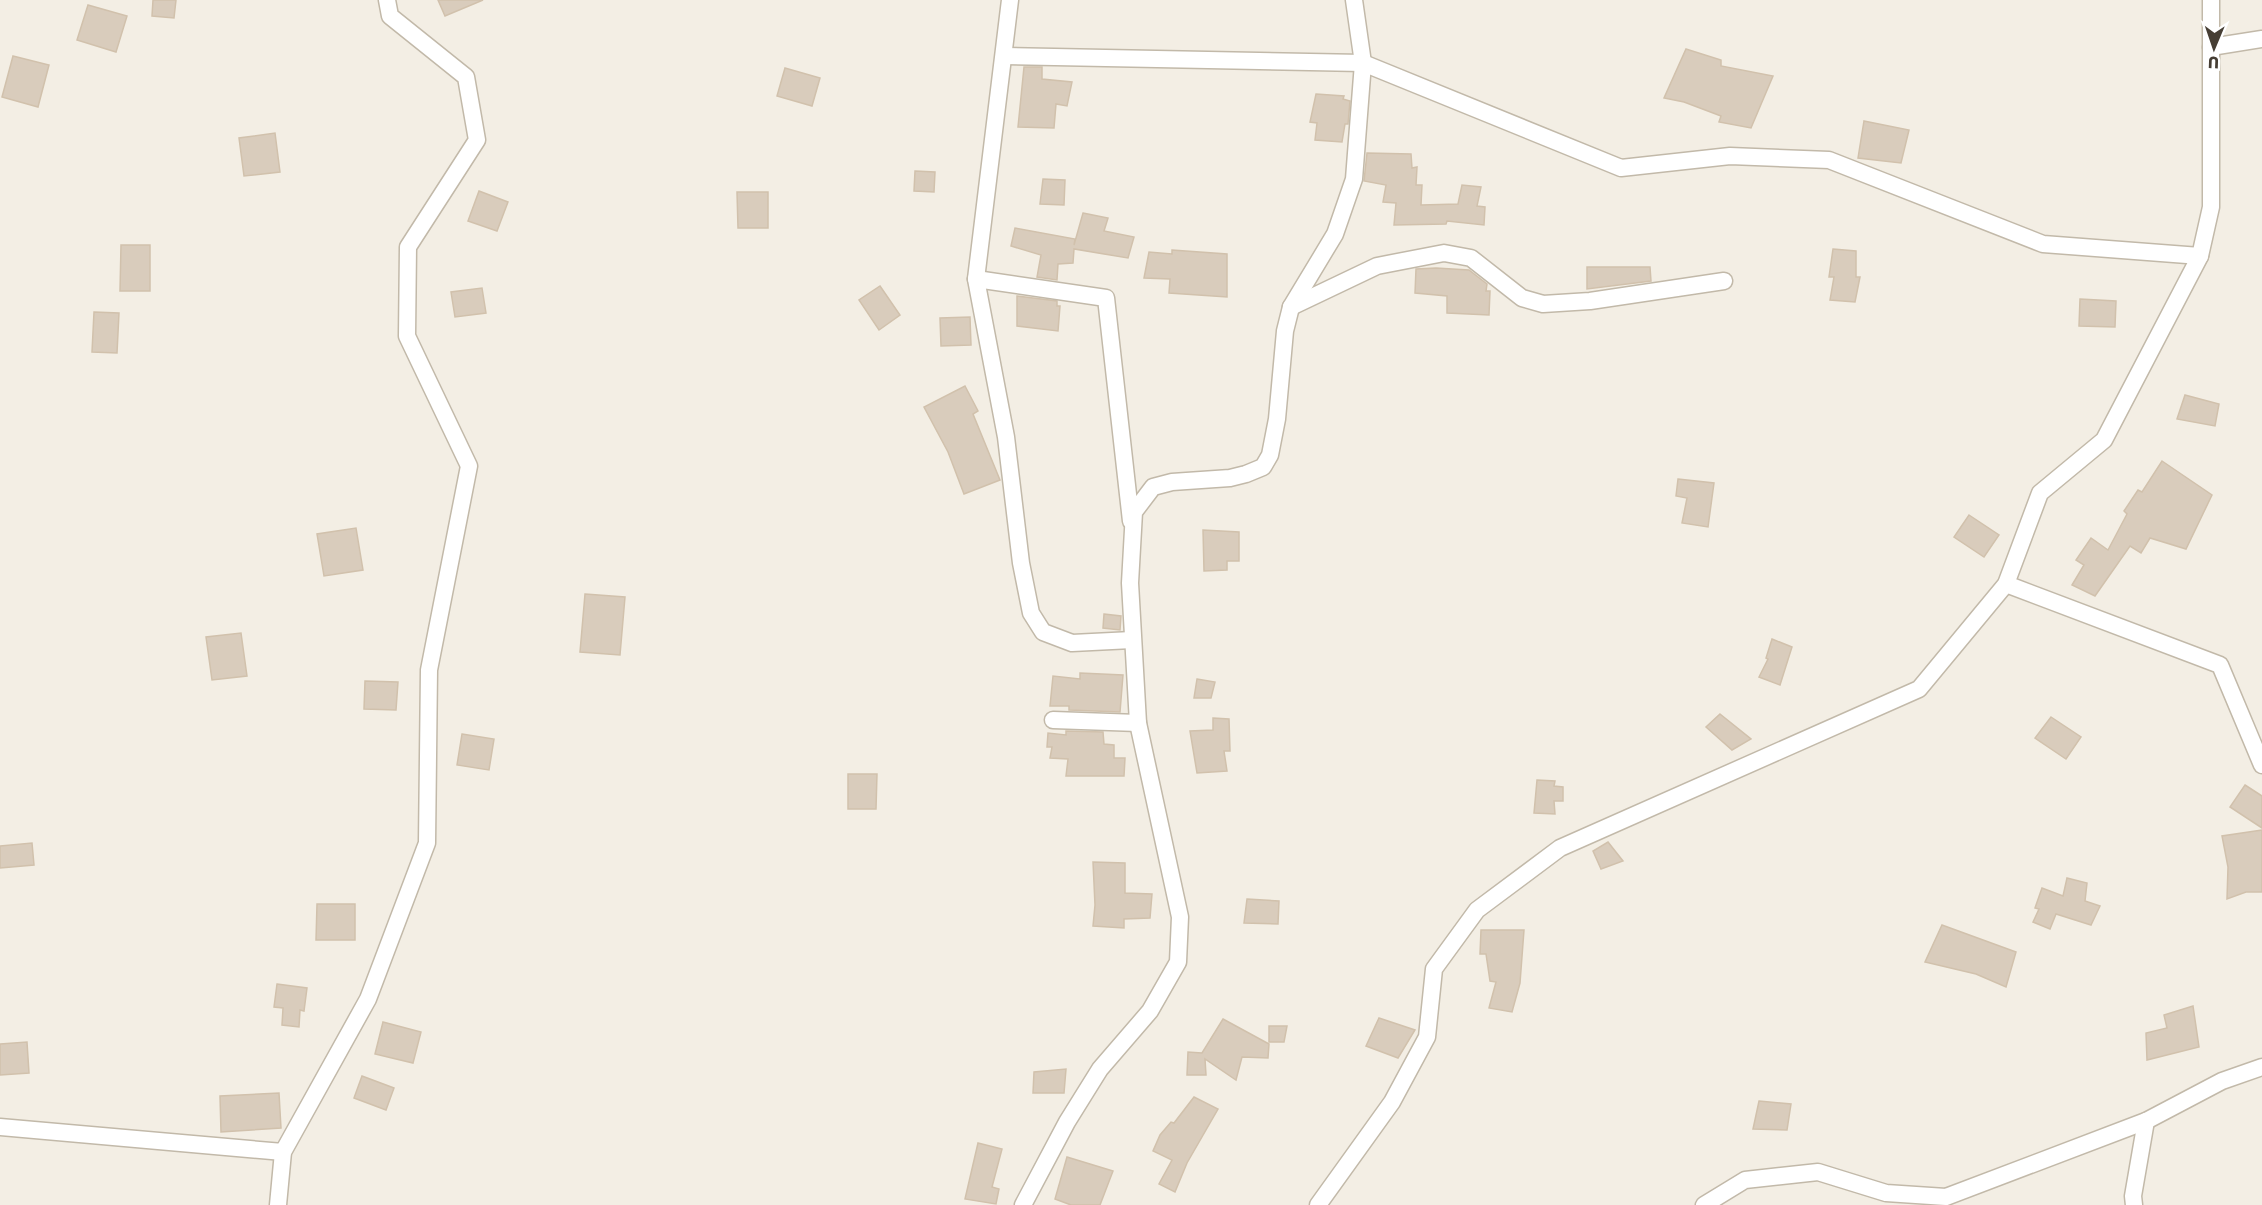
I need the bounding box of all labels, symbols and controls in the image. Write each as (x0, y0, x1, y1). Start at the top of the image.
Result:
north arrow (2184, 18, 2244, 78)
text: U (2207, 51, 2220, 74)

